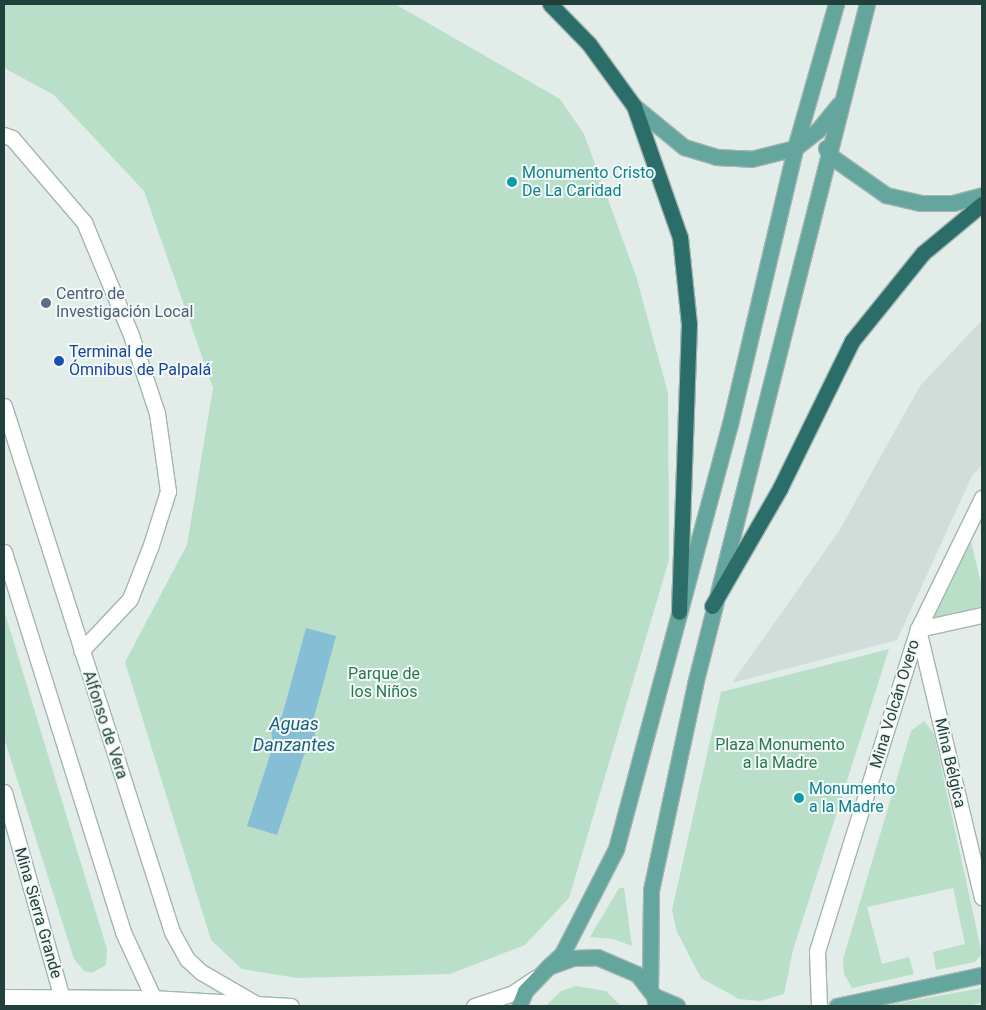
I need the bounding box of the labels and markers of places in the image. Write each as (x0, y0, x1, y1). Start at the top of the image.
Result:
place label: Monumento Cristo De La Caridad (522, 163, 654, 201)
marker: Monumento Cristo De La Caridad (506, 176, 518, 188)
place label: Centro de Investigación Local (56, 284, 193, 322)
marker: Centro de Investigación Local (40, 297, 52, 309)
place label: Terminal de Ómnibus de Palpalá (69, 342, 211, 380)
marker: Terminal de Ómnibus de Palpalá (53, 355, 65, 367)
place label: Monumento a la Madre (809, 779, 895, 817)
marker: Monumento a la Madre (793, 792, 805, 804)

